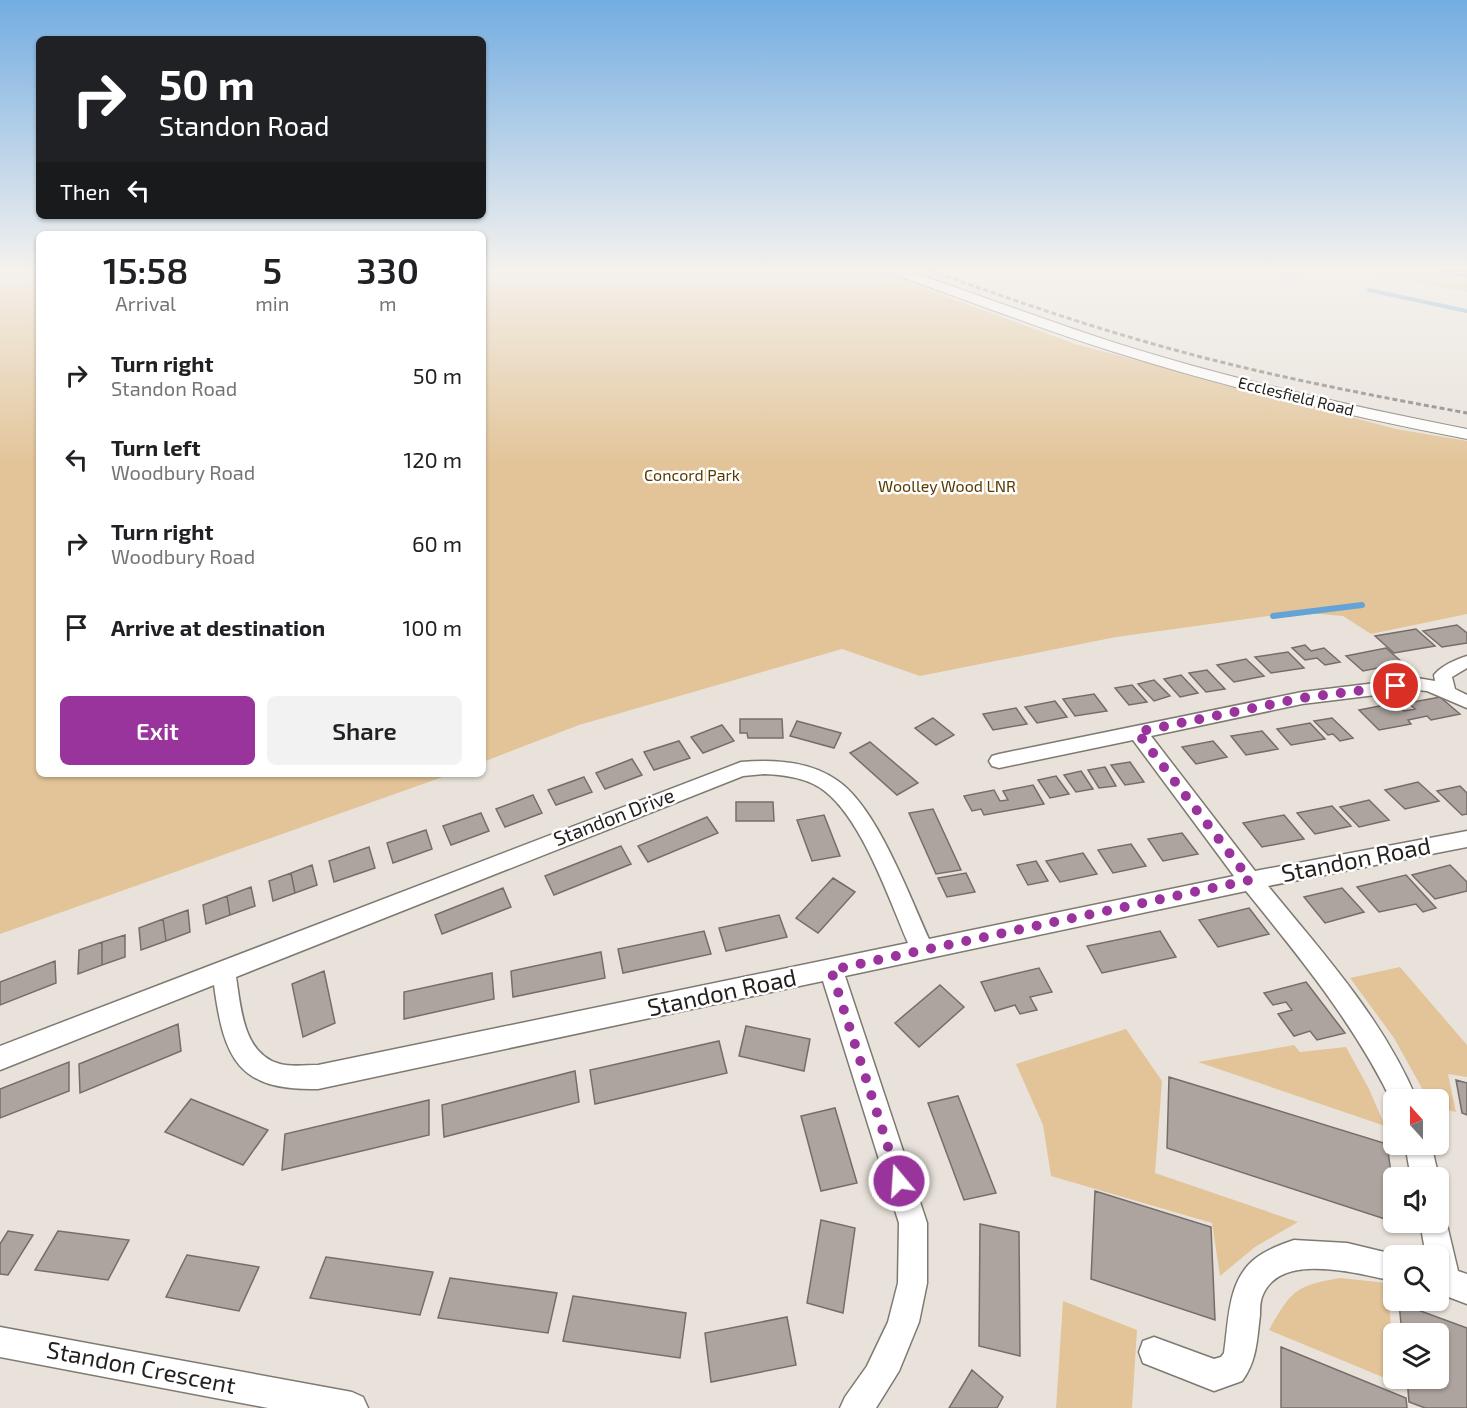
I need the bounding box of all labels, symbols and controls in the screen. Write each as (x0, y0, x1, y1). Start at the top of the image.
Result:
text: 50 m (159, 58, 255, 108)
icon: right (60, 60, 138, 138)
text: Standon Road (159, 109, 329, 141)
icon: left (122, 174, 155, 207)
text: Then (60, 178, 110, 204)
text: 15:58 (103, 248, 188, 291)
text: 5 (262, 248, 282, 291)
text: 330 (356, 248, 419, 291)
text: Arrival (115, 291, 176, 315)
text: min (255, 291, 289, 315)
text: m (379, 291, 396, 315)
text: Turn right (111, 350, 213, 376)
icon: right (60, 359, 93, 392)
text: 50 m (413, 362, 462, 388)
street label: Ecclesfield Road (1236, 372, 1356, 419)
text: Standon Road (111, 376, 237, 400)
text: Turn left (111, 434, 200, 460)
icon: left (60, 443, 93, 476)
text: 120 m (403, 446, 462, 472)
text: Woodbury Road (111, 460, 255, 484)
park label: Concord Park (644, 465, 740, 484)
park label: Woolley Wood LNR (878, 476, 1016, 495)
text: Turn right (111, 518, 213, 544)
icon: right (60, 527, 93, 560)
text: 60 m (412, 530, 462, 556)
text: Woodbury Road (111, 544, 255, 568)
icon: arrive (60, 611, 93, 644)
text: Arrive at destination (111, 614, 325, 640)
text: 100 m (403, 614, 462, 640)
pin (1370, 660, 1421, 711)
icon: arrive (1379, 669, 1412, 702)
button: Exit (60, 696, 255, 765)
button: Share (267, 696, 462, 765)
street label: Standon Drive (550, 782, 678, 850)
street label: Standon Road (1279, 830, 1433, 887)
street label: Standon Road (645, 962, 799, 1021)
north arrow (1383, 1089, 1449, 1155)
map controls (1383, 1089, 1449, 1389)
position arrow (867, 1149, 931, 1213)
button: sound (1383, 1167, 1449, 1233)
button: search (1383, 1245, 1449, 1311)
button: layers (1383, 1323, 1449, 1389)
street label: Standon Crescent (44, 1334, 238, 1399)

